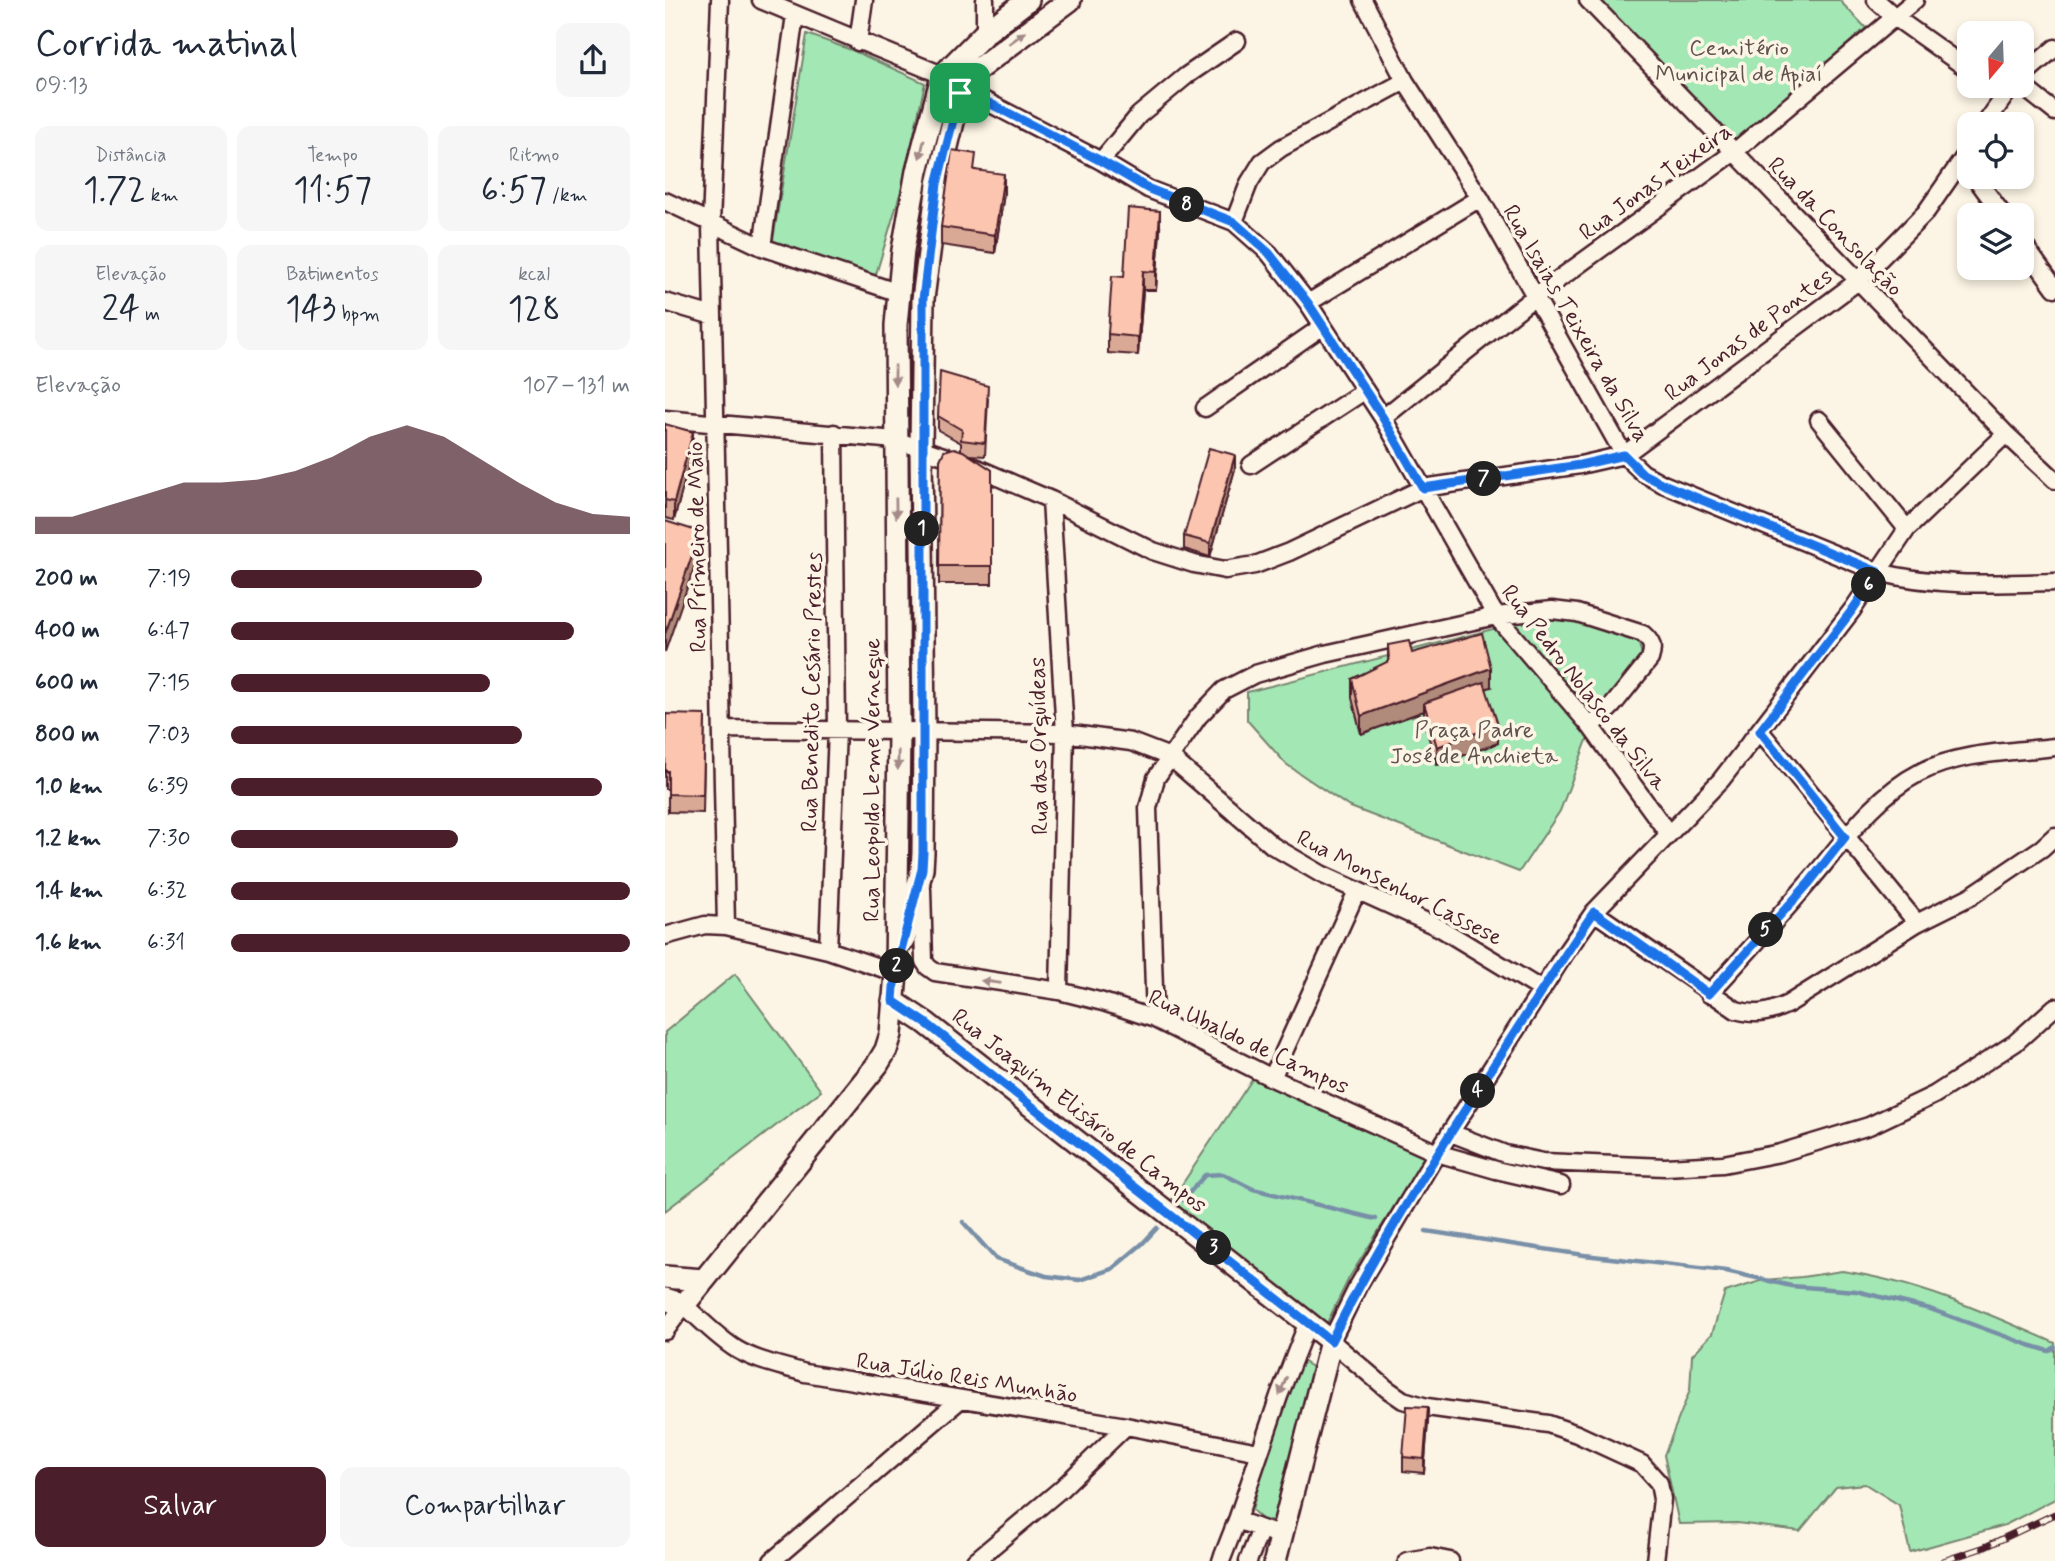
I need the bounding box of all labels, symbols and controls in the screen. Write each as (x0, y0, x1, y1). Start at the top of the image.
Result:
text: Corrida matinal (35, 20, 298, 69)
north arrow (1957, 21, 2033, 98)
map controls (1957, 21, 2034, 280)
button: share (556, 23, 630, 97)
one-way arrow (1008, 31, 1026, 45)
park label: Cemitério Municipal de Apiaí (1655, 34, 1823, 91)
pin (930, 63, 990, 123)
text: 09:13 (35, 71, 88, 101)
icon: arrive (941, 74, 979, 112)
button: locate (1957, 112, 2034, 189)
street label: Rua Jonas Teixeira (1574, 117, 1739, 248)
one-way arrow (916, 139, 927, 161)
text: Distância (95, 143, 167, 168)
text: Tempo (307, 143, 358, 168)
text: Ritmo (509, 143, 559, 168)
street label: Rua da Consolação (1760, 151, 1909, 304)
text: 1.72 (83, 168, 146, 214)
text: 11:57 (293, 168, 372, 214)
text: 6:57 (481, 168, 547, 214)
text: km (146, 183, 179, 208)
text: /km (547, 183, 588, 208)
pin: 8 (1169, 188, 1205, 222)
text: 8 (1181, 192, 1192, 217)
street label: Rua Isaias Teixeira da Silva (1495, 200, 1656, 448)
button: layers (1957, 203, 2034, 280)
text: Elevação (95, 262, 166, 287)
text: Batimentos (286, 262, 379, 287)
text: kcal (518, 262, 550, 287)
street label: Rua Jonas de Pontes (1659, 262, 1840, 409)
text: 24 (101, 287, 140, 333)
text: 143 (285, 287, 336, 333)
text: 128 (508, 287, 561, 333)
text: m (140, 302, 160, 327)
text: bpm (336, 302, 380, 327)
one-way arrow (889, 364, 901, 386)
text: Elevação (35, 371, 121, 401)
text: 107–131 m (523, 371, 630, 401)
street label: Rua Primeiro de Maio (681, 441, 715, 653)
pin: 7 (1467, 462, 1501, 496)
text: 7 (1478, 466, 1489, 491)
one-way arrow (890, 497, 902, 519)
pin: 1 (905, 512, 939, 546)
text: 1 (917, 516, 926, 541)
street label: Rua Benedito Cesário Prestes (796, 552, 830, 832)
text: 200 m (35, 564, 98, 594)
text: 7:19 (147, 564, 191, 594)
pin: 6 (1851, 568, 1887, 602)
text: 6 (1864, 572, 1873, 597)
street label: Rua Pedro Nolasco da Silva (1493, 579, 1673, 798)
text: 400 m (35, 616, 100, 646)
text: 6:47 (147, 616, 190, 646)
street label: Rua Leopoldo Leme Verneque (858, 638, 888, 922)
street label: Rua das Orquídeas (1023, 657, 1057, 835)
text: 600 m (35, 668, 98, 698)
text: 7:15 (147, 668, 190, 698)
park label: Praça Padre José de Anchieta (1390, 716, 1558, 772)
text: 800 m (35, 720, 99, 750)
text: 7:03 (147, 720, 190, 750)
one-way arrow (892, 749, 904, 771)
text: 1.0 km (35, 772, 103, 802)
text: 6:39 (147, 772, 189, 802)
text: 1.2 km (35, 824, 101, 854)
text: 7:30 (147, 824, 191, 854)
street label: Rua Monsenhor Cassese (1291, 824, 1507, 954)
text: 1.4 km (35, 876, 103, 906)
text: 6:32 (147, 876, 187, 906)
pin: 5 (1749, 912, 1783, 948)
text: 5 (1760, 917, 1771, 942)
text: 1.6 km (35, 928, 102, 958)
text: 6:31 (147, 928, 185, 958)
pin: 2 (880, 948, 915, 984)
text: 2 (892, 953, 901, 978)
one-way arrow (980, 976, 1002, 987)
street label: Rua Ubaldo de Campos (1143, 983, 1353, 1103)
street label: Rua Joaquim Elisário de Campos (945, 1002, 1213, 1221)
pin: 4 (1461, 1074, 1495, 1108)
text: 4 (1472, 1078, 1483, 1103)
pin: 3 (1197, 1230, 1231, 1266)
text: 3 (1209, 1235, 1218, 1260)
street label: Rua Júlio Reis Munhão (854, 1347, 1079, 1411)
one-way arrow (1277, 1375, 1288, 1396)
button: Salvar (35, 1467, 326, 1547)
button: Compartilhar (340, 1467, 630, 1547)

